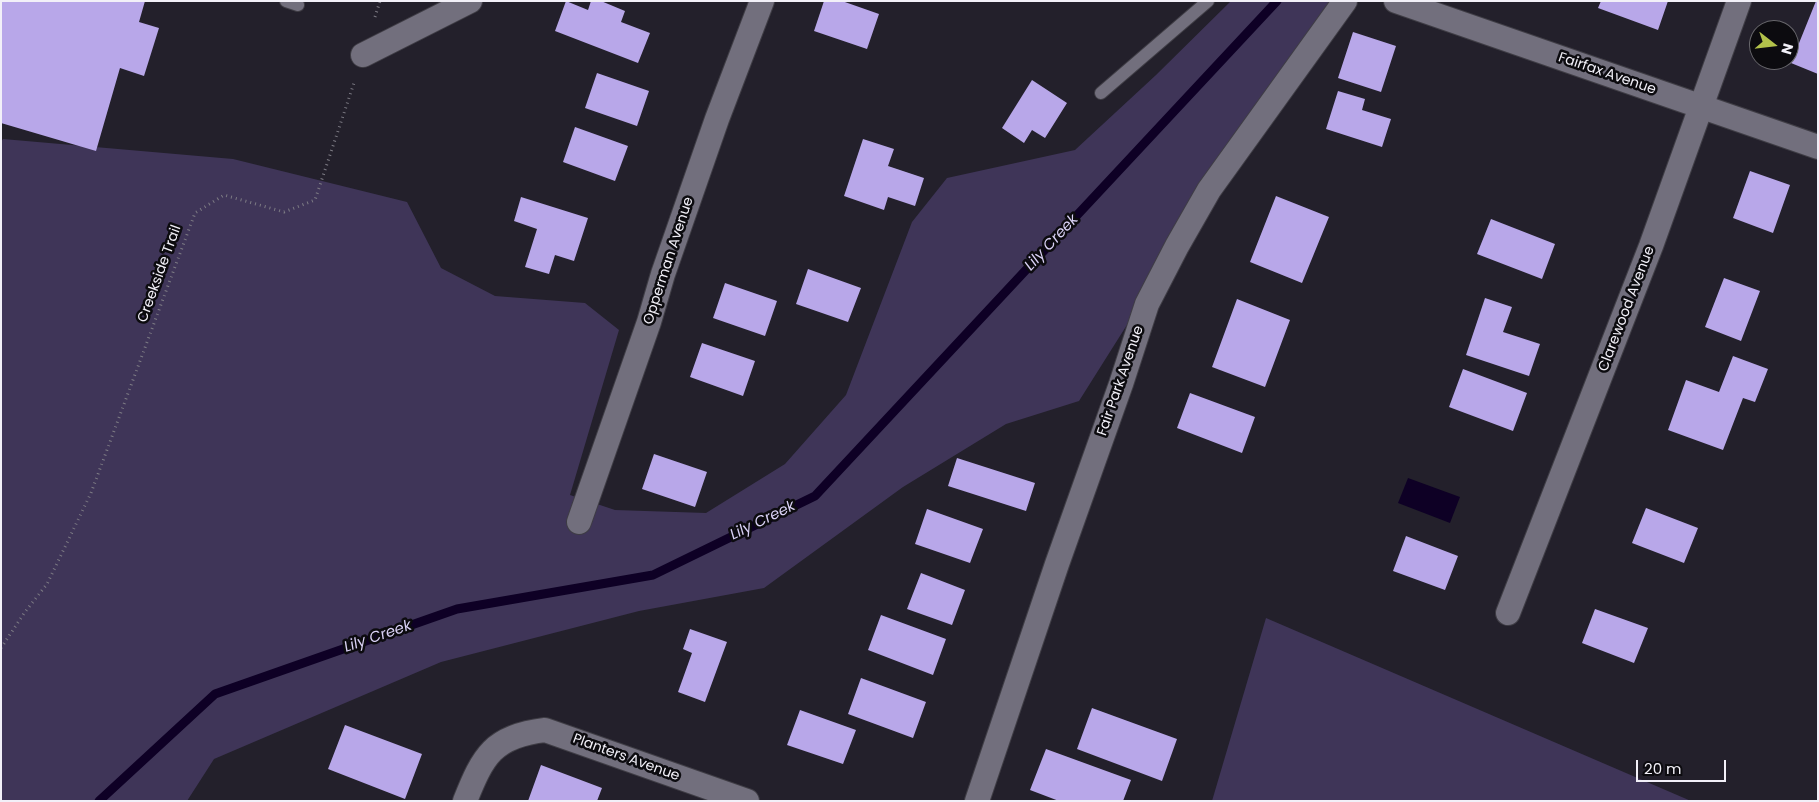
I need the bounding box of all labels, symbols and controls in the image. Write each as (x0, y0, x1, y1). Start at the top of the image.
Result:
north arrow (1749, 20, 1799, 70)
text: N (1776, 41, 1799, 57)
street label: Fairfax Avenue (1556, 49, 1658, 99)
street label: Opperman Avenue (640, 195, 698, 327)
water label: Lily Creek (1021, 211, 1083, 275)
street label: Creekside Trail (135, 223, 185, 325)
street label: Clarewood Avenue (1595, 244, 1659, 374)
street label: Fair Park Avenue (1094, 324, 1148, 438)
water label: Lily Creek (727, 498, 799, 544)
water label: Lily Creek (342, 617, 414, 657)
street label: Planters Avenue (570, 731, 682, 785)
scale bar (1639, 750, 1729, 782)
text: 20 m (1644, 758, 1682, 779)

